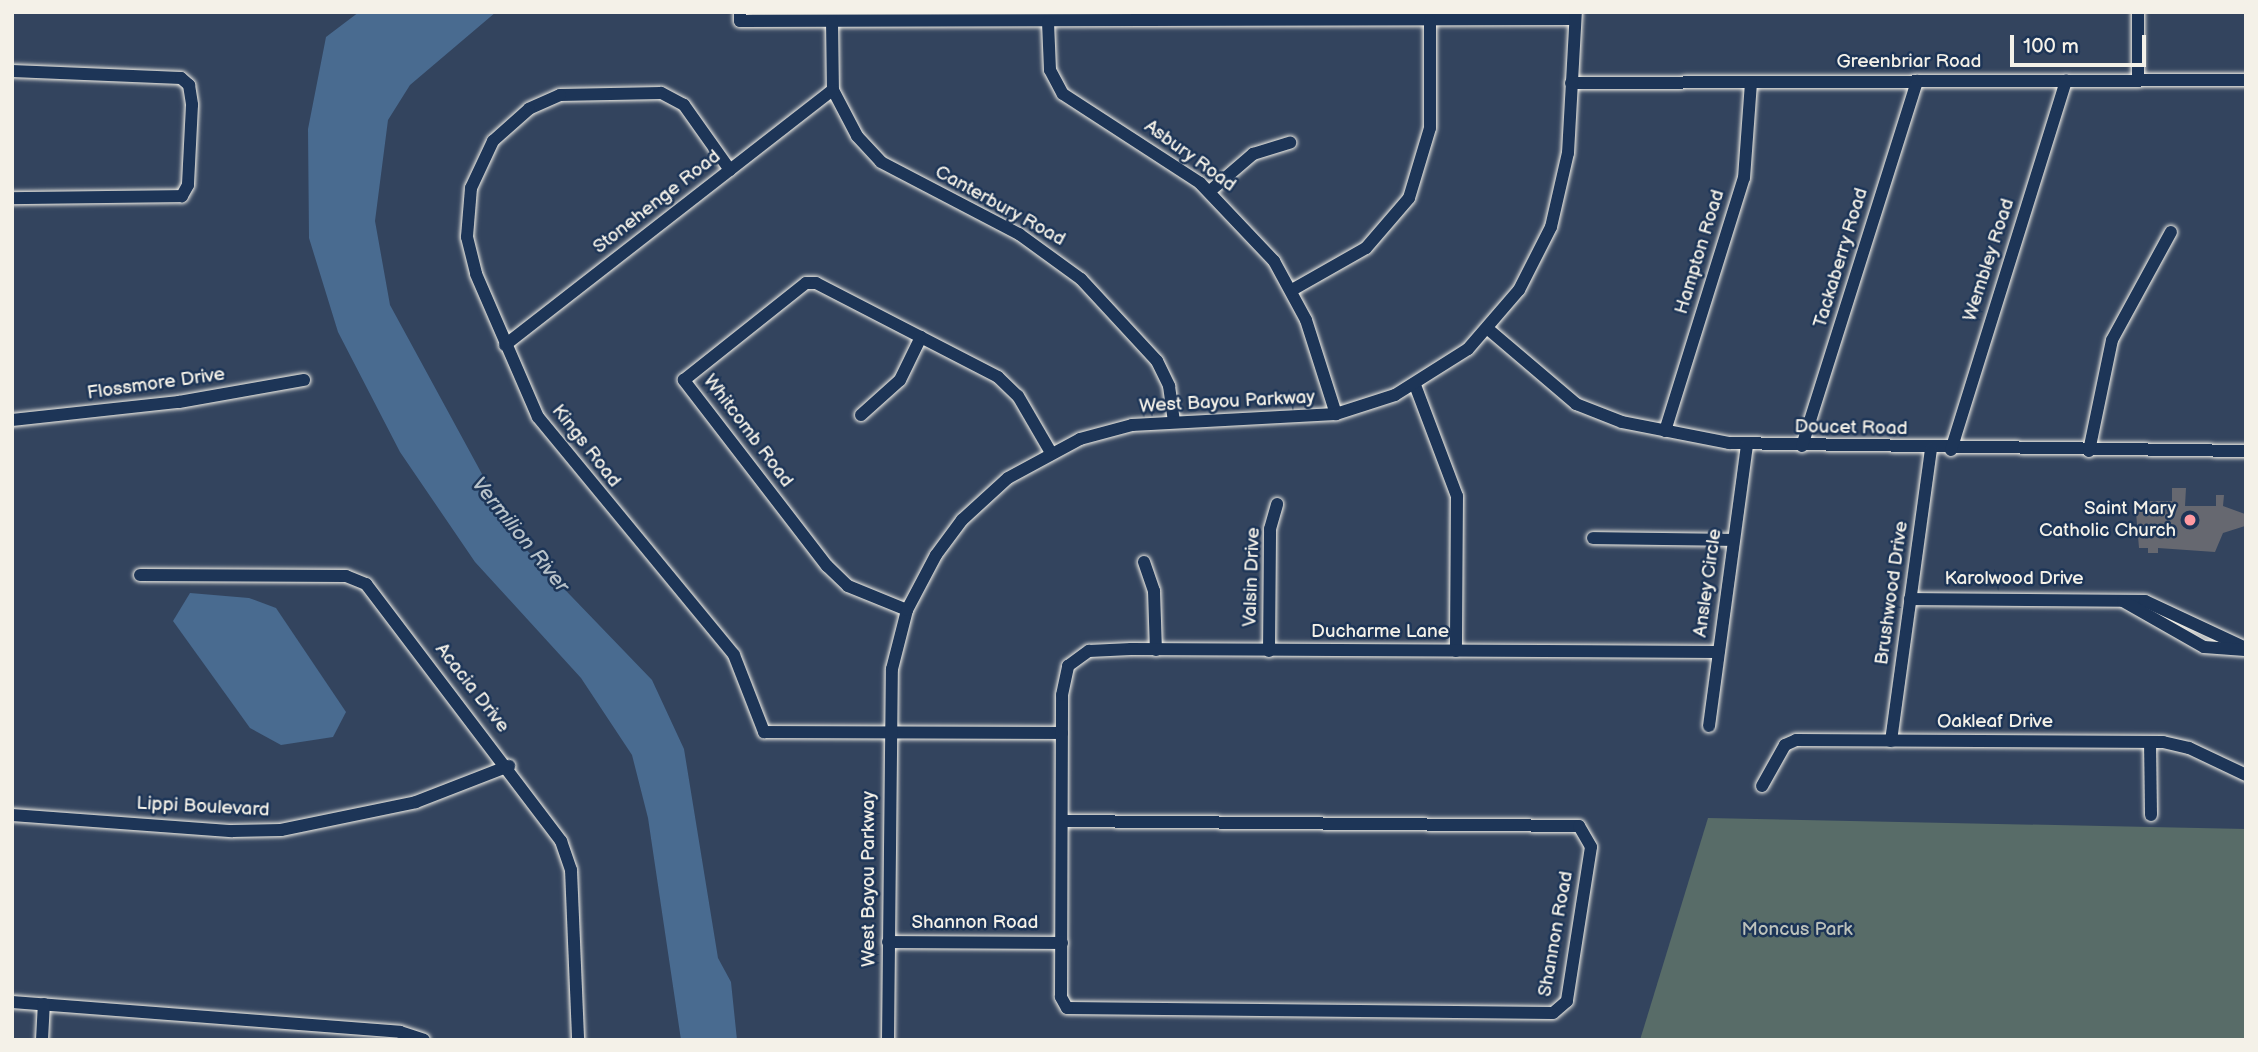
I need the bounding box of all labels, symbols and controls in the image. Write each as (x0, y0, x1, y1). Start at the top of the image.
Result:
scale bar (2013, 21, 2150, 65)
text: 100 m (2023, 34, 2079, 59)
street label: Greenbriar Road (1837, 51, 1981, 73)
street label: Asbury Road (1139, 115, 1241, 197)
street label: Stonehenge Road (589, 145, 725, 259)
street label: Canterbury Road (930, 160, 1070, 252)
street label: Tackaberry Road (1809, 185, 1873, 331)
street label: Hampton Road (1670, 187, 1730, 317)
street label: Wembley Road (1958, 195, 2020, 325)
street label: Flossmore Drive (86, 363, 226, 405)
street label: Whitcomb Road (698, 370, 798, 492)
street label: West Bayou Parkway (1138, 386, 1316, 418)
street label: Kings Road (547, 400, 625, 492)
street label: Doucet Road (1794, 416, 1908, 440)
water label: Vermilion River (466, 472, 574, 598)
place label: Saint Mary Catholic Church (2039, 498, 2176, 542)
marker: Saint Mary Catholic Church (2182, 512, 2198, 528)
street label: Brushwood Drive (1871, 520, 1913, 666)
street label: Valsin Drive (1239, 527, 1265, 627)
street label: Ansley Circle (1689, 527, 1727, 639)
street label: Karolwood Drive (1944, 568, 2084, 590)
street label: Ducharme Lane (1311, 621, 1449, 643)
street label: Acacia Drive (430, 639, 514, 737)
street label: Oakleaf Drive (1937, 711, 2053, 733)
street label: West Bayou Parkway (858, 791, 880, 967)
street label: Lippi Boulevard (136, 792, 270, 822)
street label: Shannon Road (1534, 870, 1578, 998)
street label: Shannon Road (912, 912, 1038, 934)
park label: Moncus Park (1741, 919, 1853, 941)

